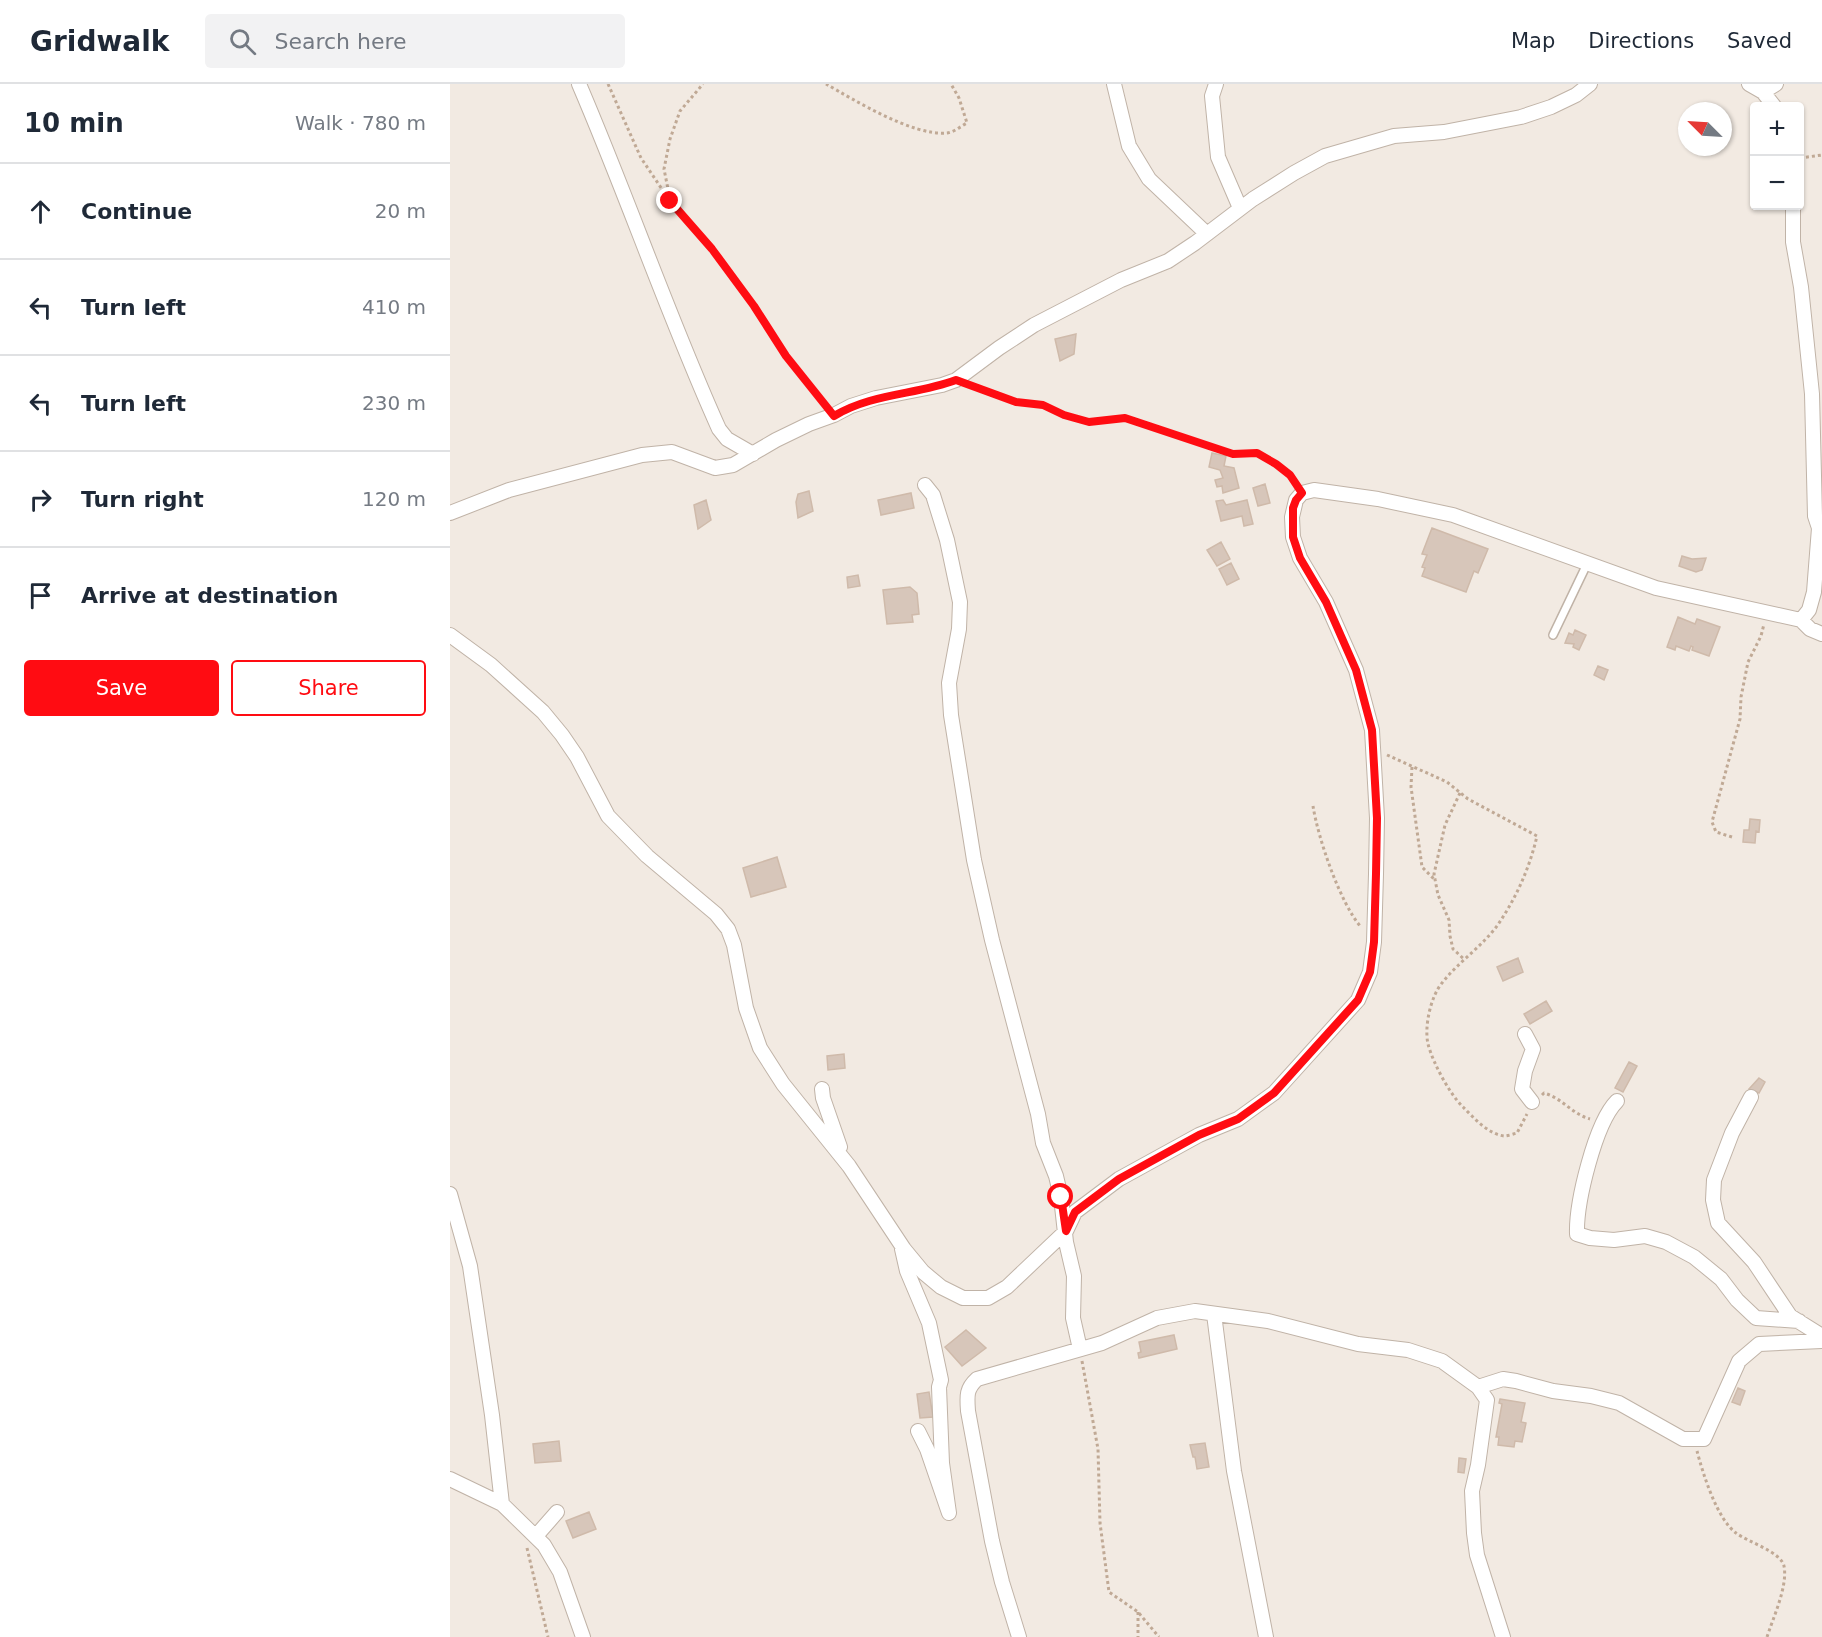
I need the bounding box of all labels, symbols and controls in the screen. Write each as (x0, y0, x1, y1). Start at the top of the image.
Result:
search box (205, 14, 625, 68)
text: Gridwalk (30, 25, 169, 58)
icon: search (226, 25, 259, 58)
text: Search here (274, 29, 407, 54)
text: Map (1511, 29, 1555, 53)
text: Directions (1588, 29, 1694, 53)
text: Saved (1727, 29, 1792, 53)
north arrow (1678, 102, 1732, 156)
map controls (1750, 102, 1804, 210)
button: + (1750, 102, 1804, 156)
text: 10 min (24, 108, 124, 138)
text: Walk · 780 m (295, 111, 426, 135)
button: − (1750, 156, 1804, 210)
route end (656, 187, 682, 213)
icon: ahead (24, 195, 57, 228)
text: Continue (81, 199, 192, 224)
text: 20 m (375, 199, 426, 223)
icon: left (24, 291, 57, 324)
text: Turn left (81, 295, 186, 320)
text: 410 m (362, 295, 426, 319)
icon: left (24, 387, 57, 420)
text: Turn left (81, 391, 186, 416)
text: 230 m (362, 391, 426, 415)
icon: right (24, 483, 57, 516)
text: Turn right (81, 487, 204, 512)
text: 120 m (362, 487, 426, 511)
icon: arrive (24, 579, 57, 612)
text: Arrive at destination (81, 583, 338, 608)
button: Save (24, 660, 219, 716)
button: Share (231, 660, 426, 716)
route start (1047, 1183, 1073, 1209)

